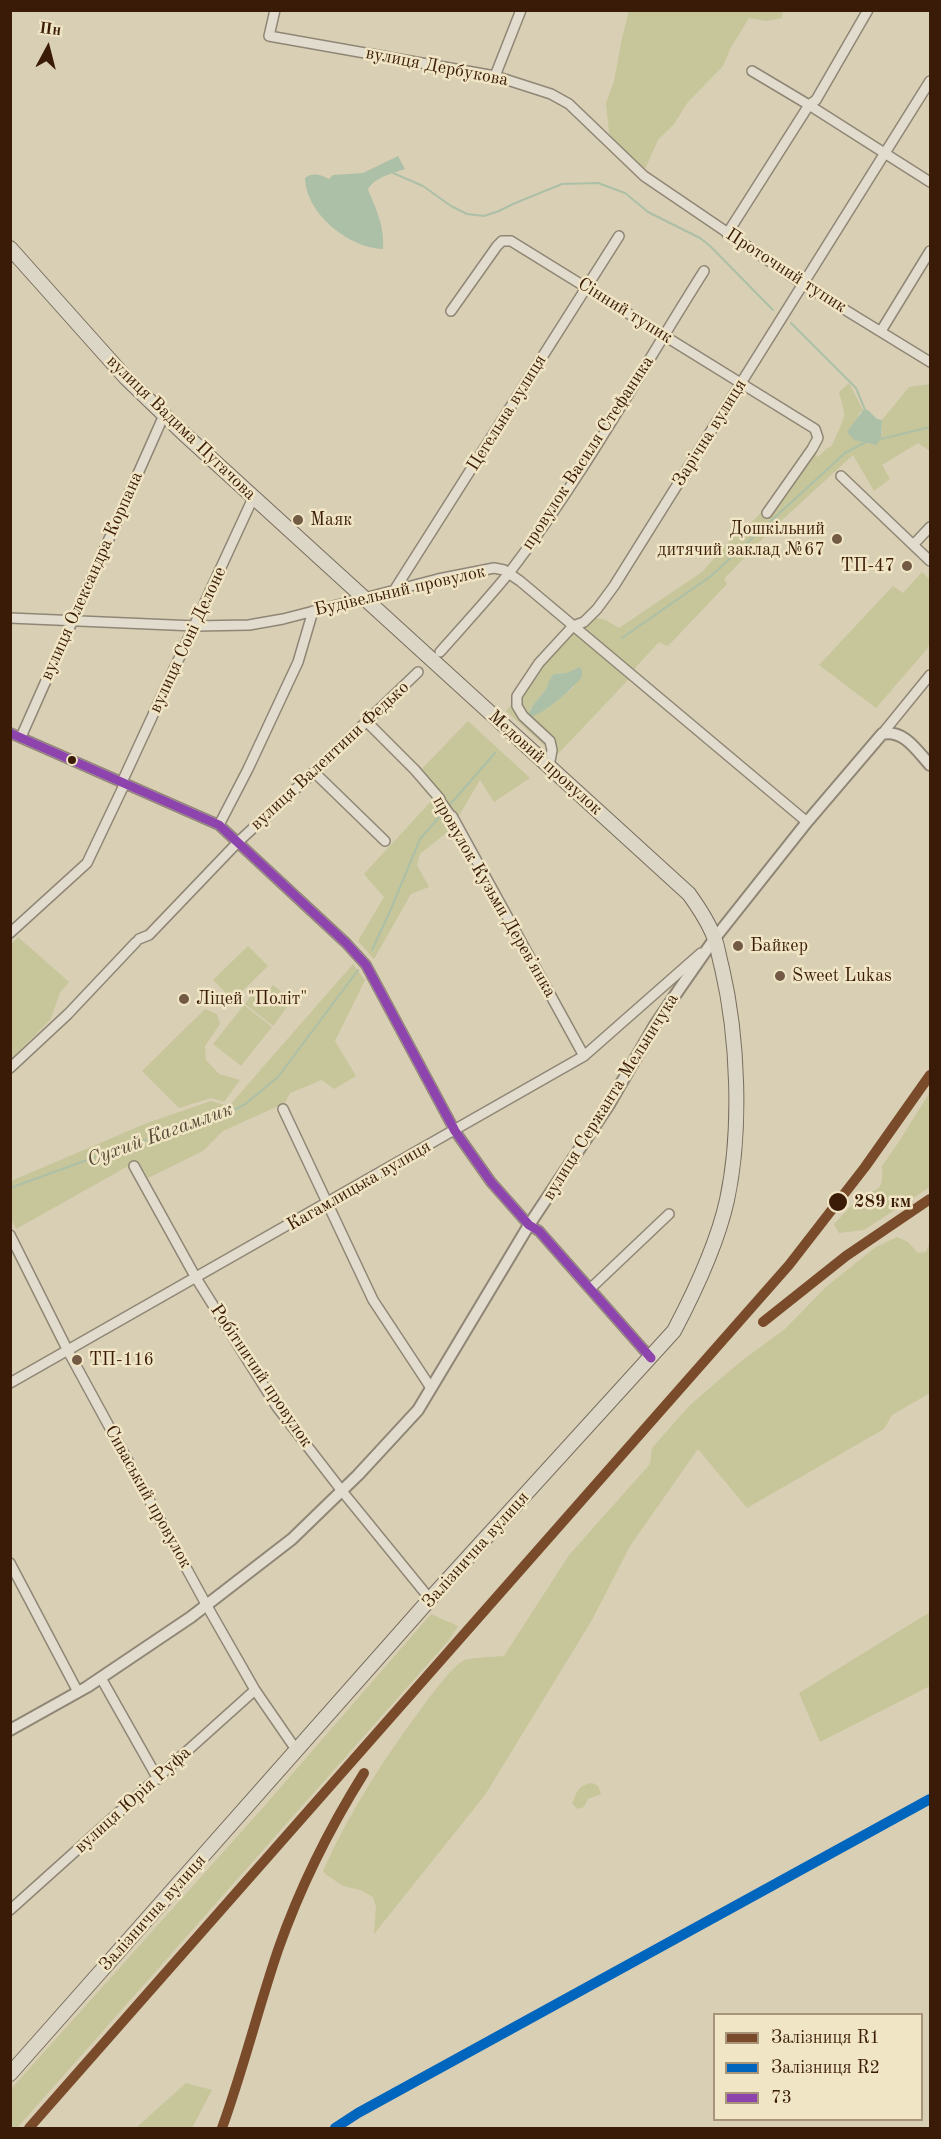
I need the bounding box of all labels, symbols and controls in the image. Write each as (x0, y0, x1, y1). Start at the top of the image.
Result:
north arrow (18, 18, 78, 78)
text: Пн (38, 21, 62, 39)
street label: вулиця Дербукова (364, 43, 510, 91)
street label: Проточний тупик (722, 224, 850, 318)
street label: Сінний тупик (574, 273, 676, 349)
street label: вулиця Вадима Пугачова (102, 351, 260, 505)
street label: Цегельна вулиця (463, 351, 551, 475)
street label: провулок Василя Стефаника (517, 352, 659, 554)
street label: Зарічна вулиця (668, 375, 752, 491)
street label: вулиця Олександра Корпана (36, 468, 148, 684)
place label: Маяк (310, 509, 352, 531)
marker: Маяк (291, 513, 305, 527)
place label: Дошкільний дитячий заклад №67 (658, 518, 825, 560)
marker: Дошкільний дитячий заклад №67 (830, 532, 844, 546)
place label: ТП-47 (840, 555, 895, 577)
marker: ТП-47 (900, 559, 914, 573)
street label: Будівельний провулок (312, 561, 488, 621)
street label: вулиця Соні Делоне (145, 564, 231, 716)
street label: вулиця Валентини Федько (246, 677, 414, 835)
street label: Медовий провулок (483, 706, 607, 820)
unlabelled marker (66, 754, 78, 766)
street label: провулок Кузьми Деревʼянка (427, 792, 561, 1002)
place label: Байкер (750, 935, 808, 957)
marker: Байкер (731, 939, 745, 953)
place label: Sweet Lukas (792, 965, 892, 987)
marker: Sweet Lukas (773, 969, 787, 983)
place label: Ліцей "Політ" (196, 988, 307, 1010)
street label: вулиця Сержанта Мельничука (538, 990, 684, 1204)
marker: Ліцей "Політ" (177, 992, 191, 1006)
water label: Сухий Кагамлик (84, 1097, 236, 1173)
street label: Кагамлицька вулиця (283, 1136, 435, 1236)
marker: 289 км (827, 1191, 849, 1213)
place label: 289 км (854, 1191, 911, 1213)
street label: Робітничий провулок (205, 1300, 317, 1452)
place label: ТП-116 (89, 1349, 154, 1371)
marker: ТП-116 (70, 1353, 84, 1367)
street label: Сиваський провулок (100, 1422, 196, 1572)
street label: Залізнична вулиця (418, 1487, 534, 1613)
street label: вулиця Юрія Руфа (70, 1742, 196, 1858)
street label: Залізнична вулиця (95, 1850, 211, 1976)
legend (713, 2013, 923, 2121)
text: Залізниця R1 (771, 2029, 880, 2047)
text: Залізниця R2 (771, 2059, 880, 2077)
text: 73 (771, 2089, 792, 2107)

